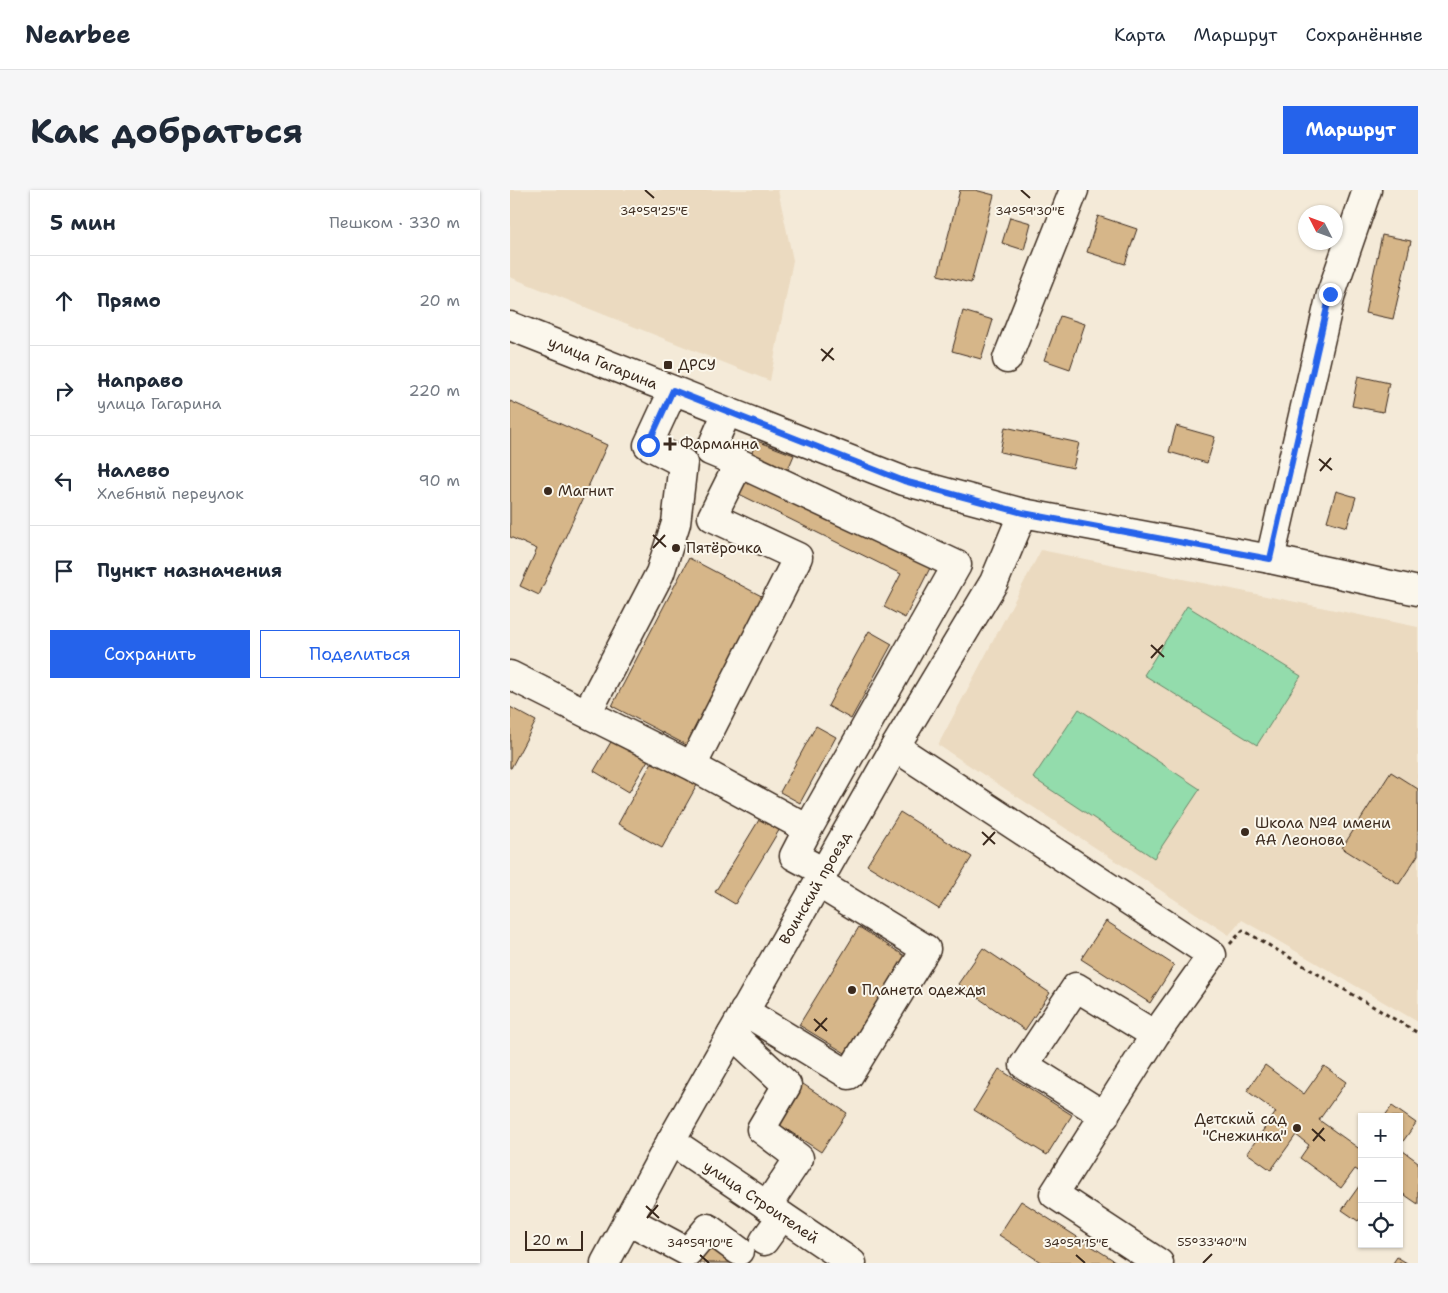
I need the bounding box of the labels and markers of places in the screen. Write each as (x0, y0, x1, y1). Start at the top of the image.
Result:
place label: ДРСУ (678, 355, 716, 375)
marker: ДРСУ (662, 359, 674, 371)
place label: Фарманна (680, 434, 759, 454)
marker: Фарманна (664, 438, 676, 450)
place label: Магнит (558, 481, 614, 501)
marker: Магнит (542, 485, 554, 497)
place label: Пятёрочка (686, 538, 763, 558)
marker: Пятёрочка (670, 542, 682, 554)
place label: Школа №4 имени АА Леонова (1255, 813, 1391, 850)
marker: Школа №4 имени АА Леонова (1239, 826, 1251, 838)
place label: Планета одежды (862, 980, 986, 1000)
marker: Планета одежды (846, 984, 858, 996)
place label: Детский сад "Снежинка" (1195, 1109, 1287, 1146)
marker: Детский сад "Снежинка" (1291, 1122, 1303, 1134)

